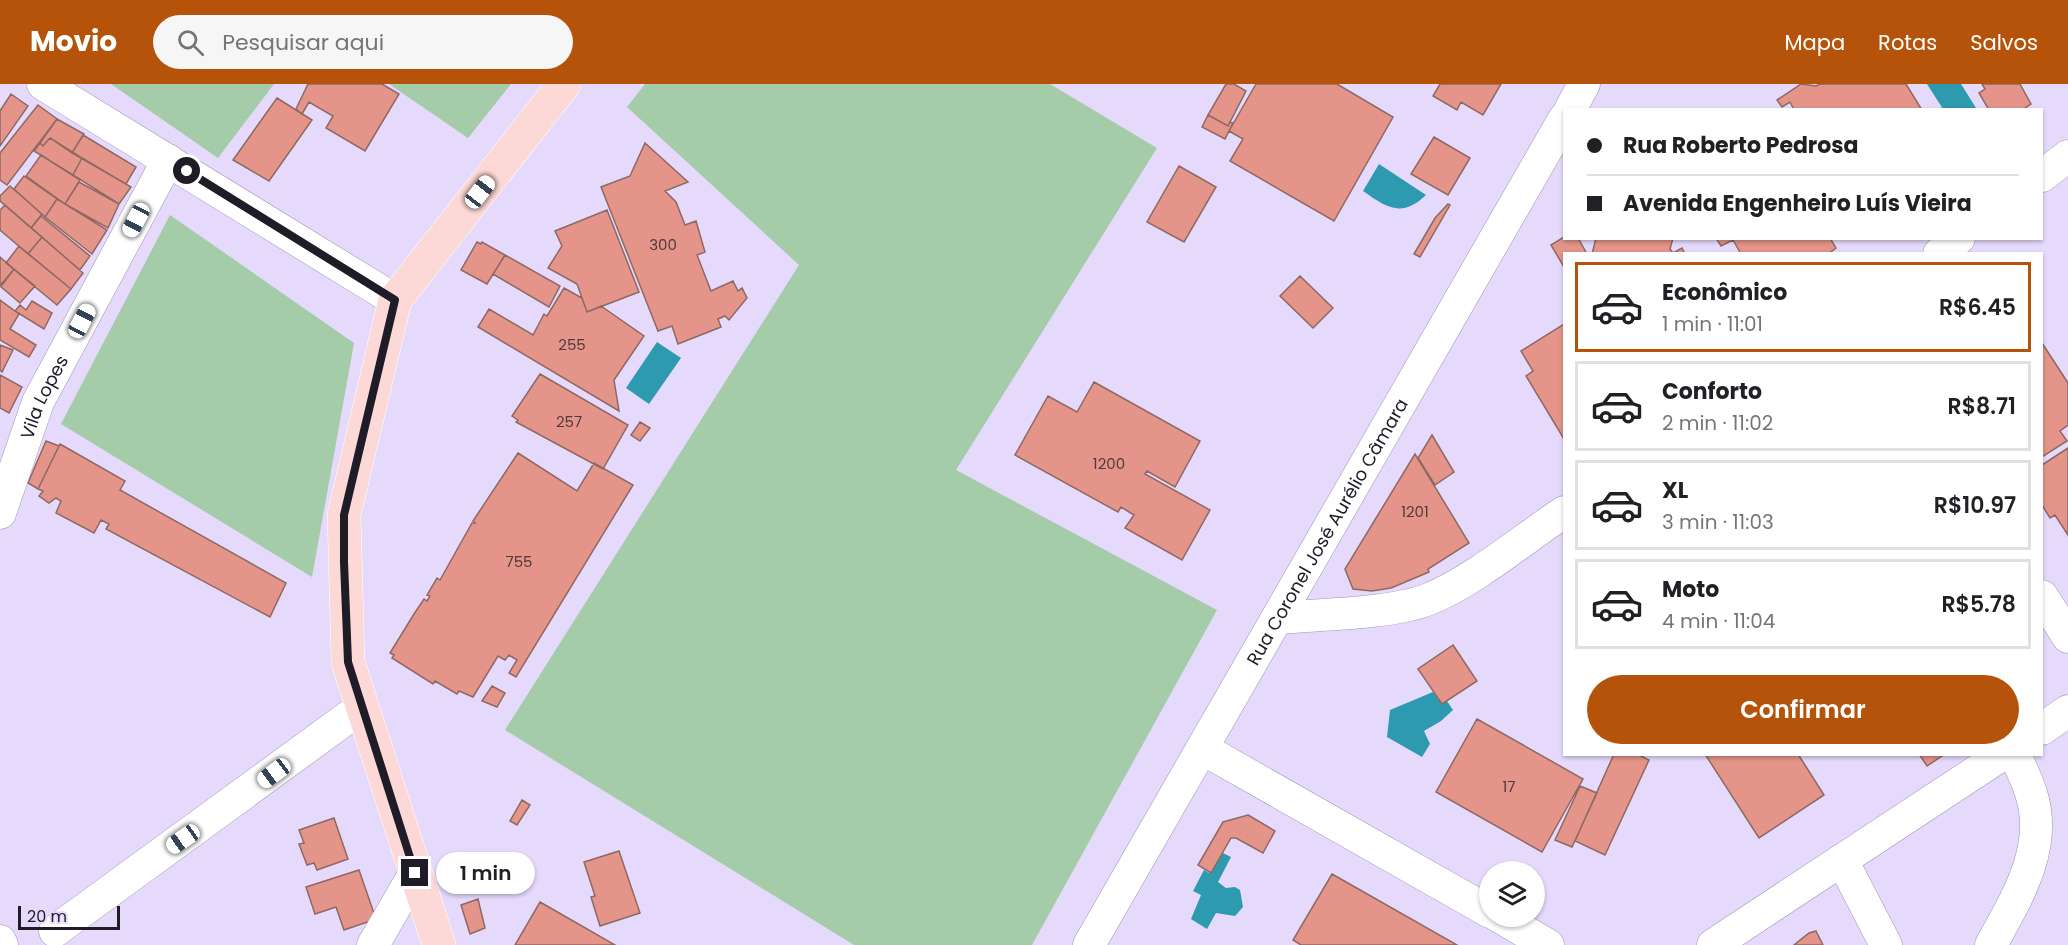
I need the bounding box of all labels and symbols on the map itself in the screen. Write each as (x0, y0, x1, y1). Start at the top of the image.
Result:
route start (173, 157, 200, 184)
car (462, 172, 498, 212)
car (120, 200, 152, 240)
house number: 300 (649, 234, 677, 255)
car (66, 301, 98, 341)
house number: 255 (558, 334, 586, 355)
street label: Vila Lopes (14, 351, 73, 442)
street label: Rua Coronel José Aurélio Câmara (1240, 393, 1413, 670)
house number: 257 (556, 411, 582, 432)
house number: 1200 (1093, 453, 1125, 474)
house number: 1201 (1401, 501, 1429, 522)
house number: 755 (505, 551, 533, 572)
car (254, 755, 294, 791)
house number: 17 (1503, 776, 1516, 797)
car (163, 821, 203, 857)
callout: 1 min (436, 852, 535, 894)
route end (401, 859, 428, 886)
scale bar (18, 903, 120, 930)

